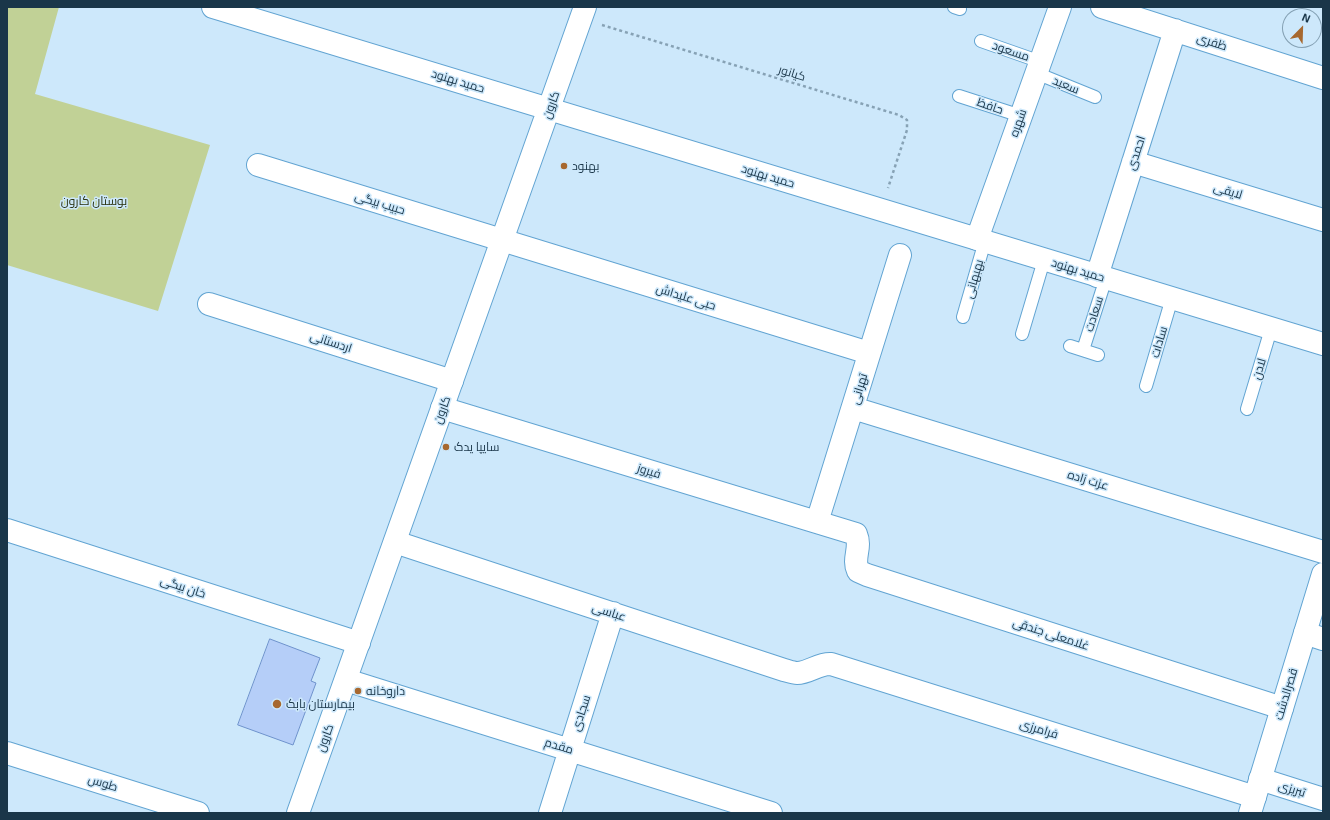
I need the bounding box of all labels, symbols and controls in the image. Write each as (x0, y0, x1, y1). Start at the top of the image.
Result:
north arrow (1282, 8, 1322, 48)
text: N (1300, 10, 1313, 25)
street label: ظفری (1195, 30, 1229, 54)
street label: مسعود (991, 38, 1031, 64)
street label: کیانور (777, 62, 807, 84)
street label: حمید بهنود (430, 66, 486, 96)
street label: سعید (1051, 73, 1081, 97)
street label: کارون (539, 89, 563, 121)
street label: حافظ (975, 95, 1005, 117)
street label: شهره (1006, 107, 1030, 139)
street label: احمدی (1124, 134, 1148, 172)
place label: بهنود (572, 159, 599, 173)
marker: بهنود (559, 161, 569, 171)
street label: حمید بهنود (740, 161, 796, 191)
street label: لایقی (1212, 180, 1244, 202)
street label: حبیب بیگی (353, 189, 407, 217)
park label: بوستان کارون (61, 194, 127, 208)
street label: حمید بهنود (1050, 255, 1106, 285)
street label: بهبهانی (962, 258, 986, 300)
street label: حبی علیداش (654, 281, 718, 313)
street label: سعادت (1082, 294, 1106, 334)
street label: سادات (1147, 325, 1171, 359)
street label: اردستانی (308, 329, 354, 355)
street label: لادن (1249, 357, 1269, 381)
street label: تهرانی (847, 372, 871, 406)
street label: کارون (430, 394, 454, 426)
place label: سایپا یدک (454, 440, 499, 454)
marker: سایپا یدک (441, 442, 451, 452)
street label: فیروز (635, 461, 663, 481)
street label: عزت زاده (1066, 467, 1110, 493)
street label: خان بیگی (159, 573, 207, 601)
street label: عباسی (590, 600, 628, 624)
street label: غلامعلی جندقی (1011, 615, 1091, 653)
street label: قصرالدشت (1271, 666, 1301, 722)
place label: داروخانه (366, 684, 405, 698)
marker: داروخانه (353, 686, 363, 696)
street label: سجادی (568, 693, 594, 733)
place label: بیمارستان بابک (286, 697, 355, 711)
marker: بیمارستان بابک (271, 698, 283, 710)
street label: فرامرزی (1018, 716, 1060, 742)
street label: کارون (313, 722, 337, 754)
street label: مقدم (543, 735, 575, 757)
street label: طوس (86, 772, 120, 794)
street label: تبریزی (1277, 778, 1307, 800)

